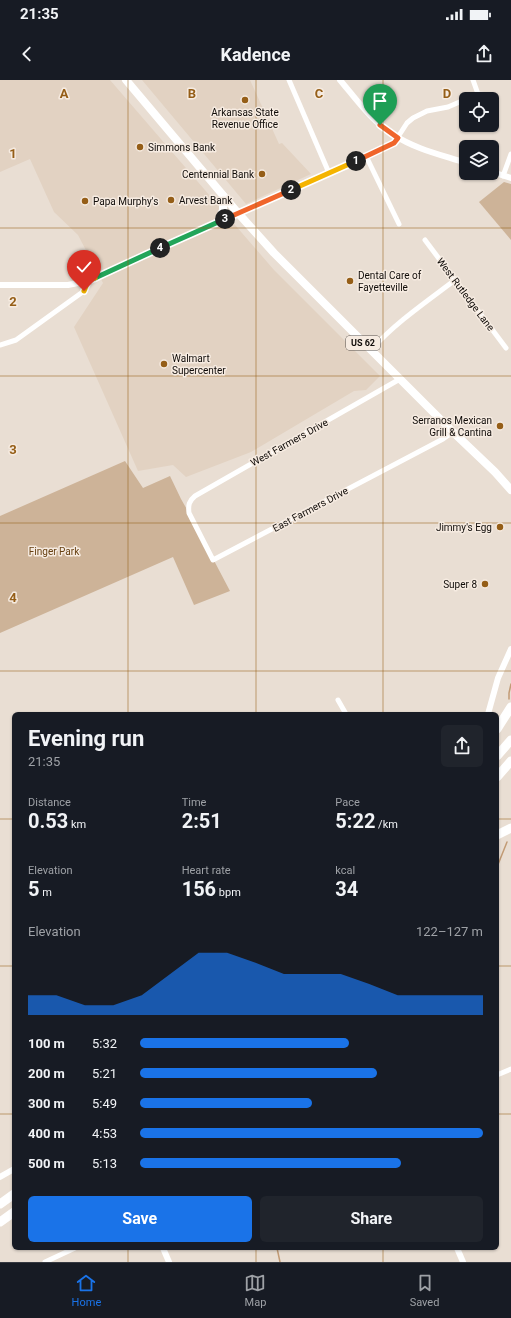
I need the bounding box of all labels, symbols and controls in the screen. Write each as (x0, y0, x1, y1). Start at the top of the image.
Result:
text: 21:35 (20, 5, 59, 23)
icon: back (16, 43, 38, 65)
icon: share (473, 43, 495, 65)
text: Kadence (220, 44, 291, 65)
pin (363, 84, 397, 125)
text: A (60, 86, 69, 101)
text: B (188, 86, 196, 101)
text: C (315, 86, 324, 101)
text: D (443, 86, 451, 101)
icon: arrive (369, 90, 391, 112)
map controls (459, 92, 499, 180)
button: locate (459, 92, 499, 132)
marker: Arkansas State Revenue Office (240, 95, 250, 105)
place label: Arkansas State Revenue Office (211, 107, 279, 130)
button: layers (459, 140, 499, 180)
marker: Simmons Bank (135, 142, 145, 152)
place label: Simmons Bank (148, 142, 216, 153)
text: 1 (9, 146, 17, 161)
pin: 1 (346, 151, 366, 171)
text: 1 (353, 154, 359, 167)
place label: Centennial Bank (182, 169, 255, 180)
marker: Centennial Bank (257, 169, 267, 179)
pin: 2 (281, 180, 301, 200)
text: 2 (288, 183, 294, 196)
marker: Arvest Bank (166, 195, 176, 205)
place label: Arvest Bank (179, 195, 233, 206)
marker: Papa Murphy's (80, 196, 90, 206)
place label: Papa Murphy's (93, 196, 158, 207)
pin: 3 (215, 209, 235, 229)
text: 3 (222, 212, 228, 225)
pin: 4 (150, 238, 170, 258)
text: 4 (157, 241, 163, 254)
pin (67, 250, 101, 291)
icon: check (73, 256, 95, 278)
street label: West Rutledge Lane (435, 256, 497, 333)
place label: Dental Care of Fayetteville (358, 270, 422, 293)
marker: Dental Care of Fayetteville (345, 276, 355, 286)
text: 2 (9, 294, 17, 309)
road number: US 62 (346, 336, 380, 350)
place label: Walmart Supercenter (172, 353, 226, 376)
marker: Walmart Supercenter (159, 359, 169, 369)
place label: Serranos Mexican Grill & Cantina (412, 415, 492, 438)
street label: West Farmers Drive (249, 417, 330, 468)
marker: Serranos Mexican Grill & Cantina (495, 421, 505, 431)
text: 3 (9, 442, 17, 457)
street label: East Farmers Drive (271, 485, 350, 534)
place label: Jimmy's Egg (436, 522, 492, 533)
marker: Jimmy's Egg (495, 522, 505, 532)
park label: Finger Park (29, 546, 80, 557)
place label: Super 8 (443, 579, 477, 590)
marker: Super 8 (480, 579, 490, 589)
text: 4 (9, 590, 17, 605)
button: share (441, 725, 483, 767)
text: Evening run (28, 726, 144, 751)
text: 21:35 (28, 754, 60, 769)
text: Distance (28, 796, 71, 809)
text: Time (182, 796, 206, 809)
text: Pace (335, 796, 360, 809)
text: 0.53 (28, 809, 68, 833)
text: 2:51 (182, 809, 222, 833)
text: 5:22 (335, 809, 375, 833)
text: km (68, 818, 86, 831)
text: /km (375, 818, 398, 831)
text: Elevation (28, 864, 73, 877)
text: Heart rate (182, 864, 231, 877)
text: kcal (335, 864, 355, 877)
text: 5 (28, 877, 39, 901)
text: 156 (182, 877, 216, 901)
text: 34 (335, 877, 358, 901)
text: m (39, 886, 52, 899)
text: bpm (216, 886, 241, 899)
text: Elevation (28, 924, 81, 939)
text: 122–127 m (416, 924, 483, 939)
text: 100 m (28, 1036, 65, 1051)
text: 5:32 (92, 1036, 117, 1051)
text: 200 m (28, 1066, 65, 1081)
text: 5:21 (92, 1066, 117, 1081)
text: 300 m (28, 1096, 65, 1111)
text: 5:49 (92, 1096, 117, 1111)
text: 400 m (28, 1126, 65, 1141)
text: 4:53 (92, 1126, 117, 1141)
text: 500 m (28, 1156, 65, 1171)
text: 5:13 (92, 1156, 117, 1171)
button: Save (28, 1196, 252, 1242)
button: Share (260, 1196, 483, 1242)
tab: Home (72, 1272, 101, 1309)
tab: Map (244, 1272, 266, 1309)
tab: Saved (410, 1272, 439, 1309)

